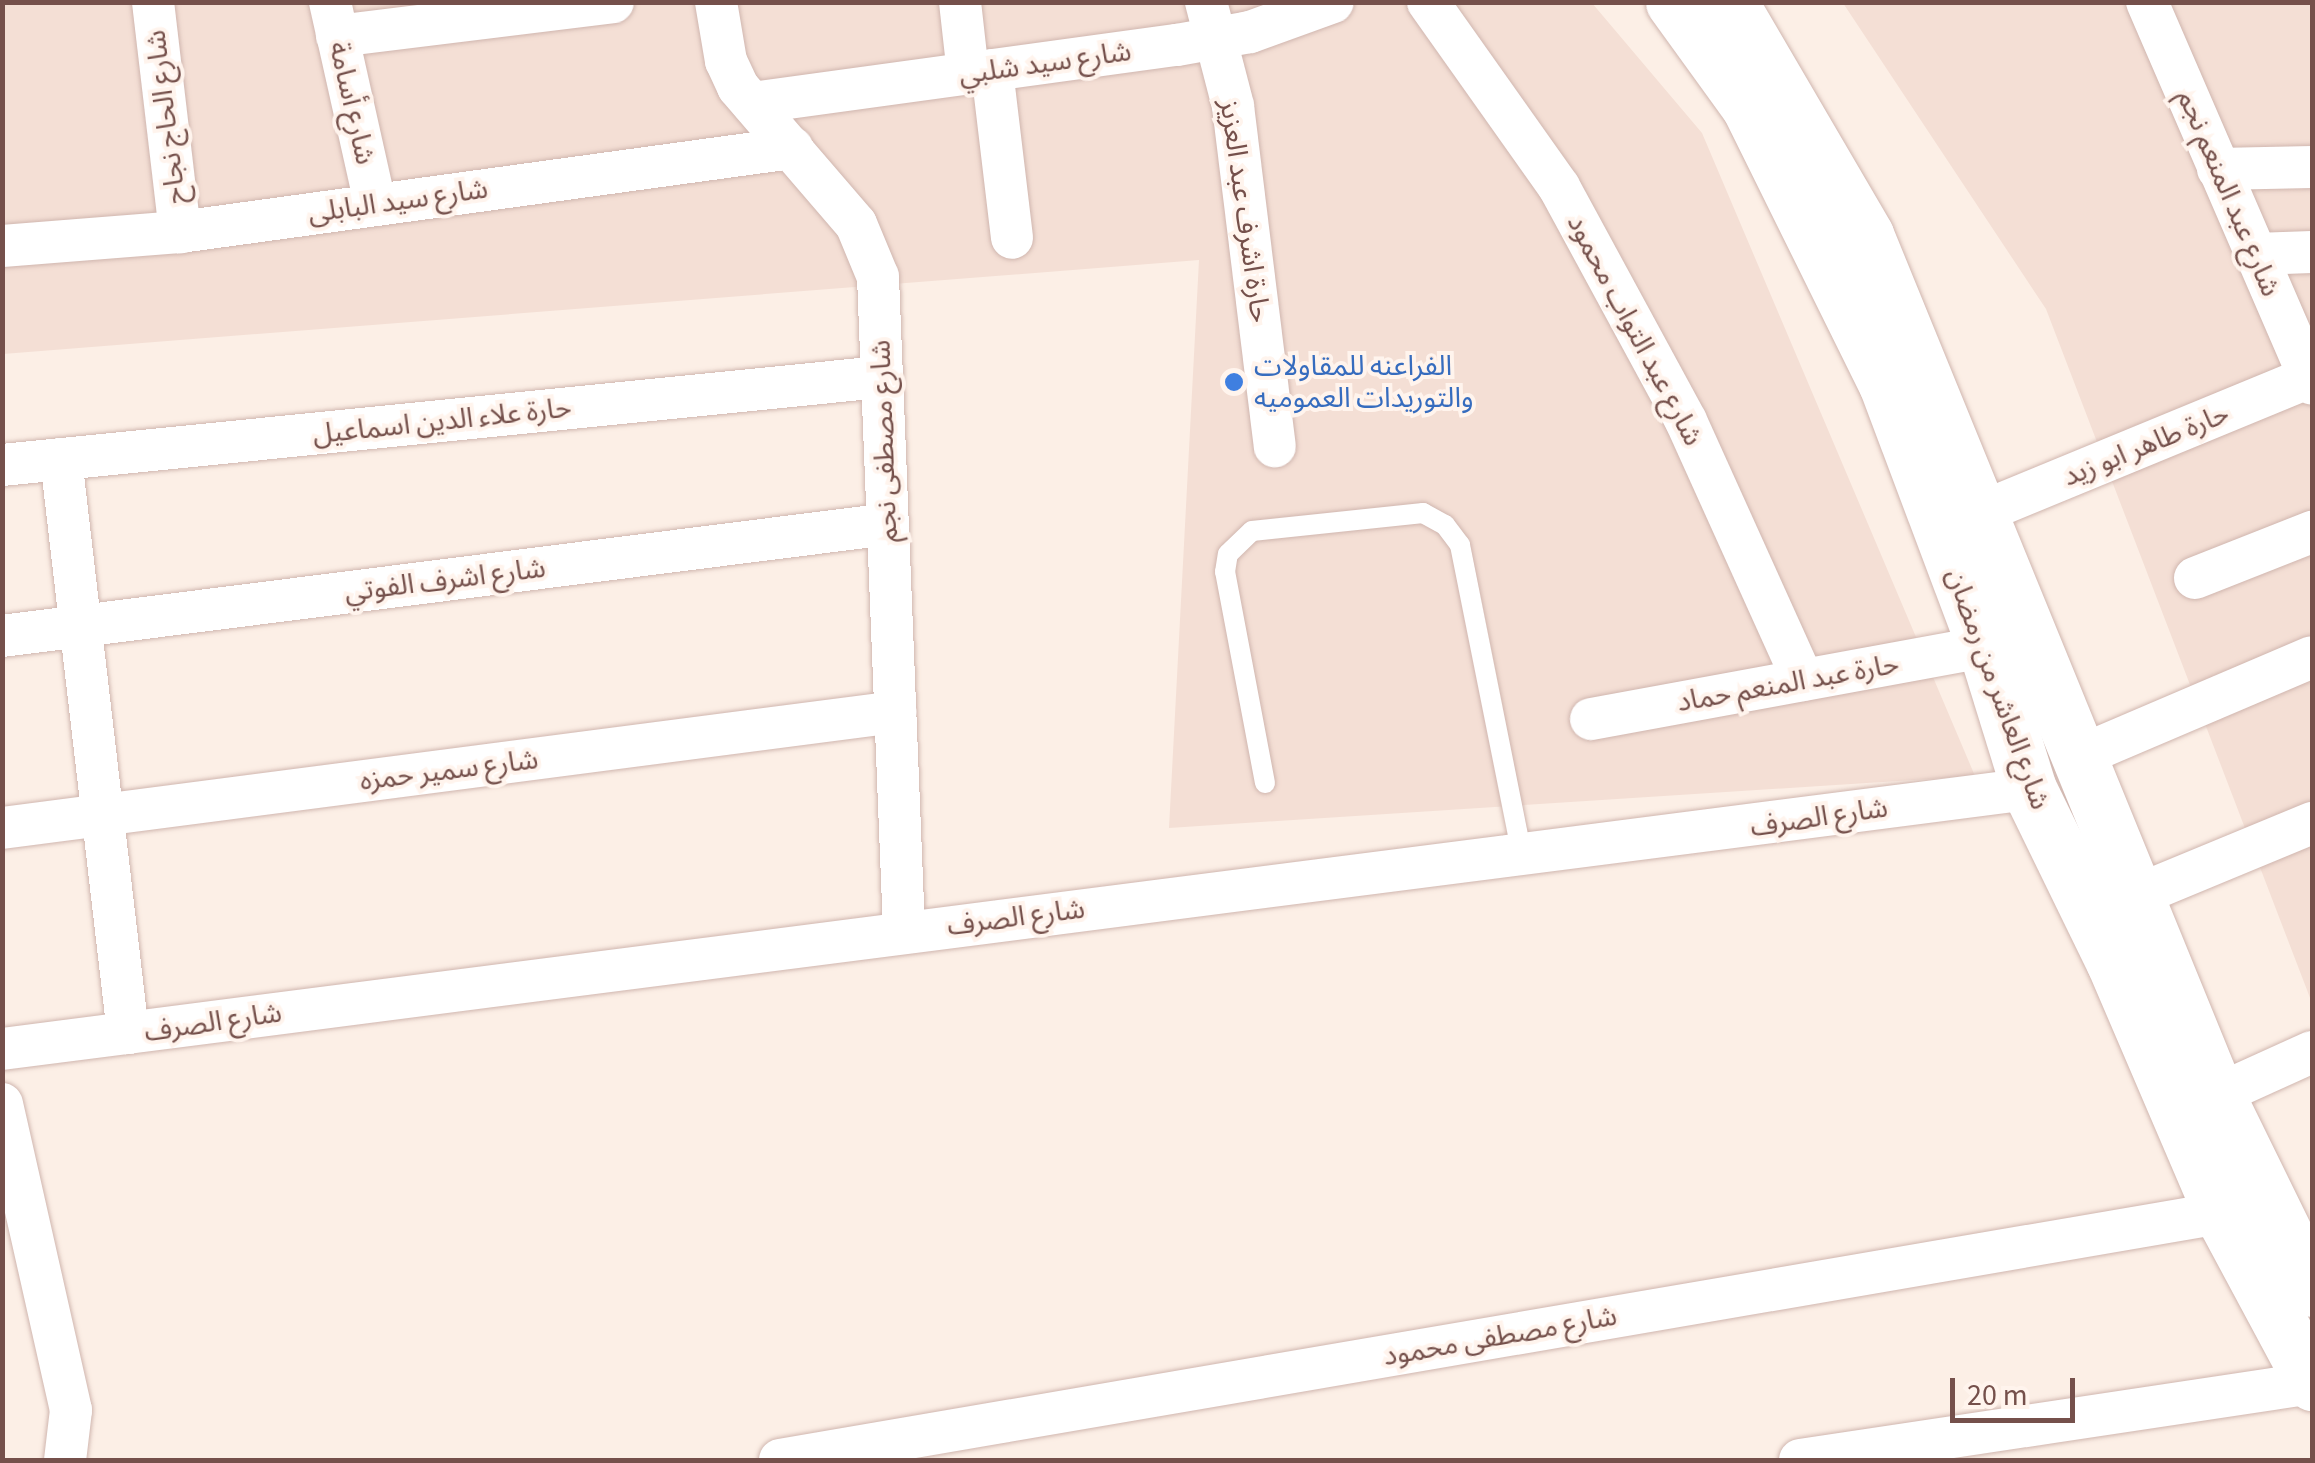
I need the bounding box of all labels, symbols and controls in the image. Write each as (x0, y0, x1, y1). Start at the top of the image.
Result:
street label: شارع الحاج نجاح (139, 28, 193, 206)
street label: شارع سيد شلبي (957, 34, 1133, 92)
street label: شارع أسامة (322, 38, 382, 168)
street label: شارع عبد المنعم نجم (2170, 85, 2288, 301)
street label: حارة اشرف عبد العزيز (1213, 97, 1277, 325)
street label: شارع سيد البابلى (306, 172, 490, 230)
street label: شارع عبد التواب محمود (1560, 209, 1710, 451)
street label: شارع مصطفى نجم (864, 339, 904, 543)
place label: الفراعنه للمقاولات والتوريدات العموميه (1254, 349, 1474, 415)
marker: الفراعنه للمقاولات والتوريدات العموميه (1223, 371, 1245, 393)
street label: حارة علاء الدين اسماعيل (311, 391, 573, 451)
street label: حارة طاهر ابو زيد (2058, 396, 2234, 494)
street label: شارع اشرف الفوتي (343, 551, 547, 609)
street label: شارع العاشر من رمضان (1939, 564, 2057, 814)
street label: حارة عبد المنعم حماد (1674, 647, 1902, 719)
street label: شارع سمير حمزه (358, 742, 540, 798)
street label: شارع الصرف (1748, 791, 1890, 843)
street label: شارع الصرف (945, 892, 1087, 942)
street label: شارع الصرف (142, 996, 284, 1048)
street label: شارع مصطفى محمود (1381, 1299, 1619, 1373)
scale bar (1955, 1358, 2080, 1420)
text: 20 m (1967, 1374, 2028, 1417)

